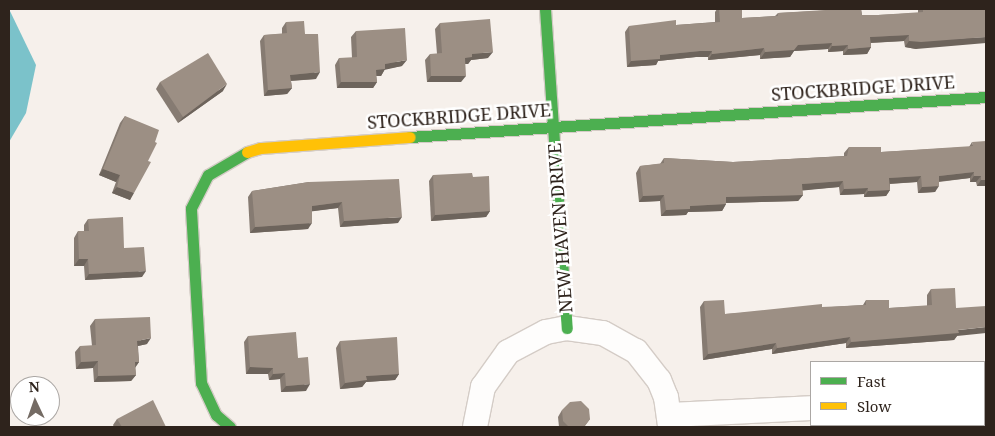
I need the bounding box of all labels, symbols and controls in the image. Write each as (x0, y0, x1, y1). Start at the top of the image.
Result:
street label: STOCKBRIDGE DRIVE (770, 71, 956, 105)
street label: STOCKBRIDGE DRIVE (366, 99, 552, 133)
street label: NEW HAVEN DRIVE (543, 142, 577, 314)
legend (810, 361, 985, 426)
text: Fast (857, 371, 886, 391)
north arrow (10, 376, 60, 426)
text: N (28, 377, 40, 396)
text: Slow (857, 396, 891, 416)

